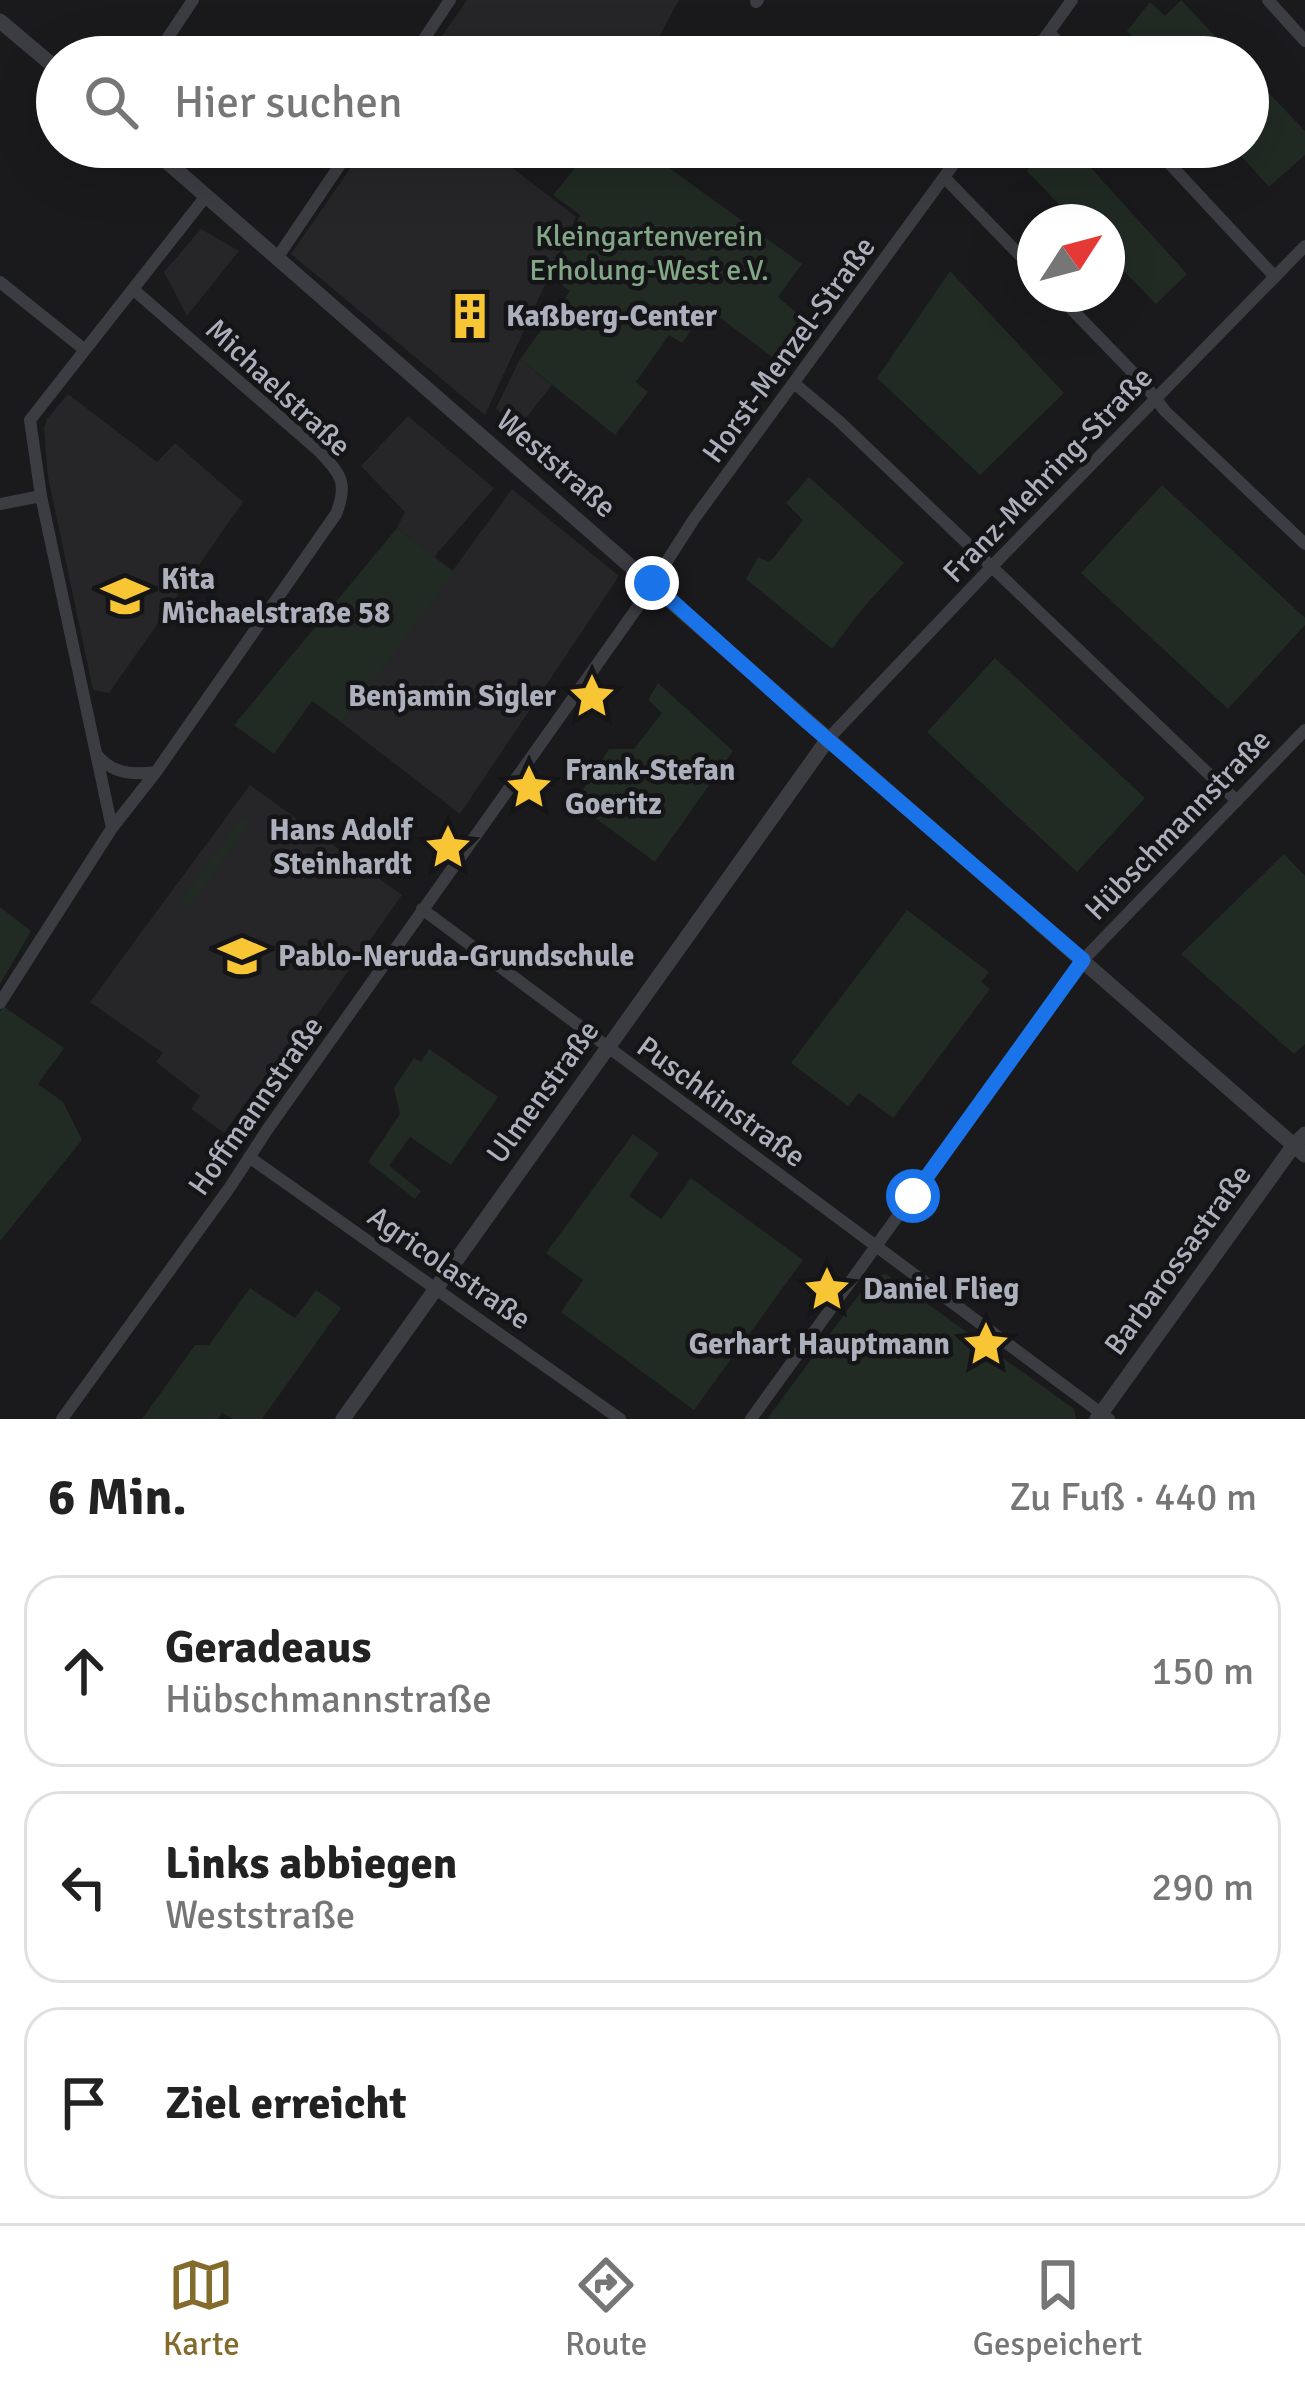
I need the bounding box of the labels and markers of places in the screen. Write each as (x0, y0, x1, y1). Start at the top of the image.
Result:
building icon: Kaßberg-Center (445, 291, 495, 341)
place label: Kaßberg-Center (506, 298, 717, 335)
place label: Kita Michaelstraße 58 (161, 561, 390, 632)
school or university icon: Kita Michaelstraße 58 (100, 571, 150, 621)
place icon: Benjamin Sigler (567, 671, 617, 721)
place label: Benjamin Sigler (348, 678, 556, 715)
place label: Frank-Stefan Goeritz (565, 752, 735, 823)
place icon: Frank-Stefan Goeritz (504, 762, 554, 812)
place label: Hans Adolf Steinhardt (269, 812, 414, 883)
place icon: Hans Adolf Steinhardt (423, 822, 473, 872)
school or university icon: Pablo-Neruda-Grundschule (217, 931, 267, 981)
place label: Pablo-Neruda-Grundschule (278, 938, 634, 975)
place icon: Daniel Flieg (802, 1264, 852, 1314)
place label: Daniel Flieg (863, 1271, 1019, 1308)
place icon: Gerhart Hauptmann (961, 1319, 1011, 1369)
place label: Gerhart Hauptmann (689, 1326, 950, 1363)

